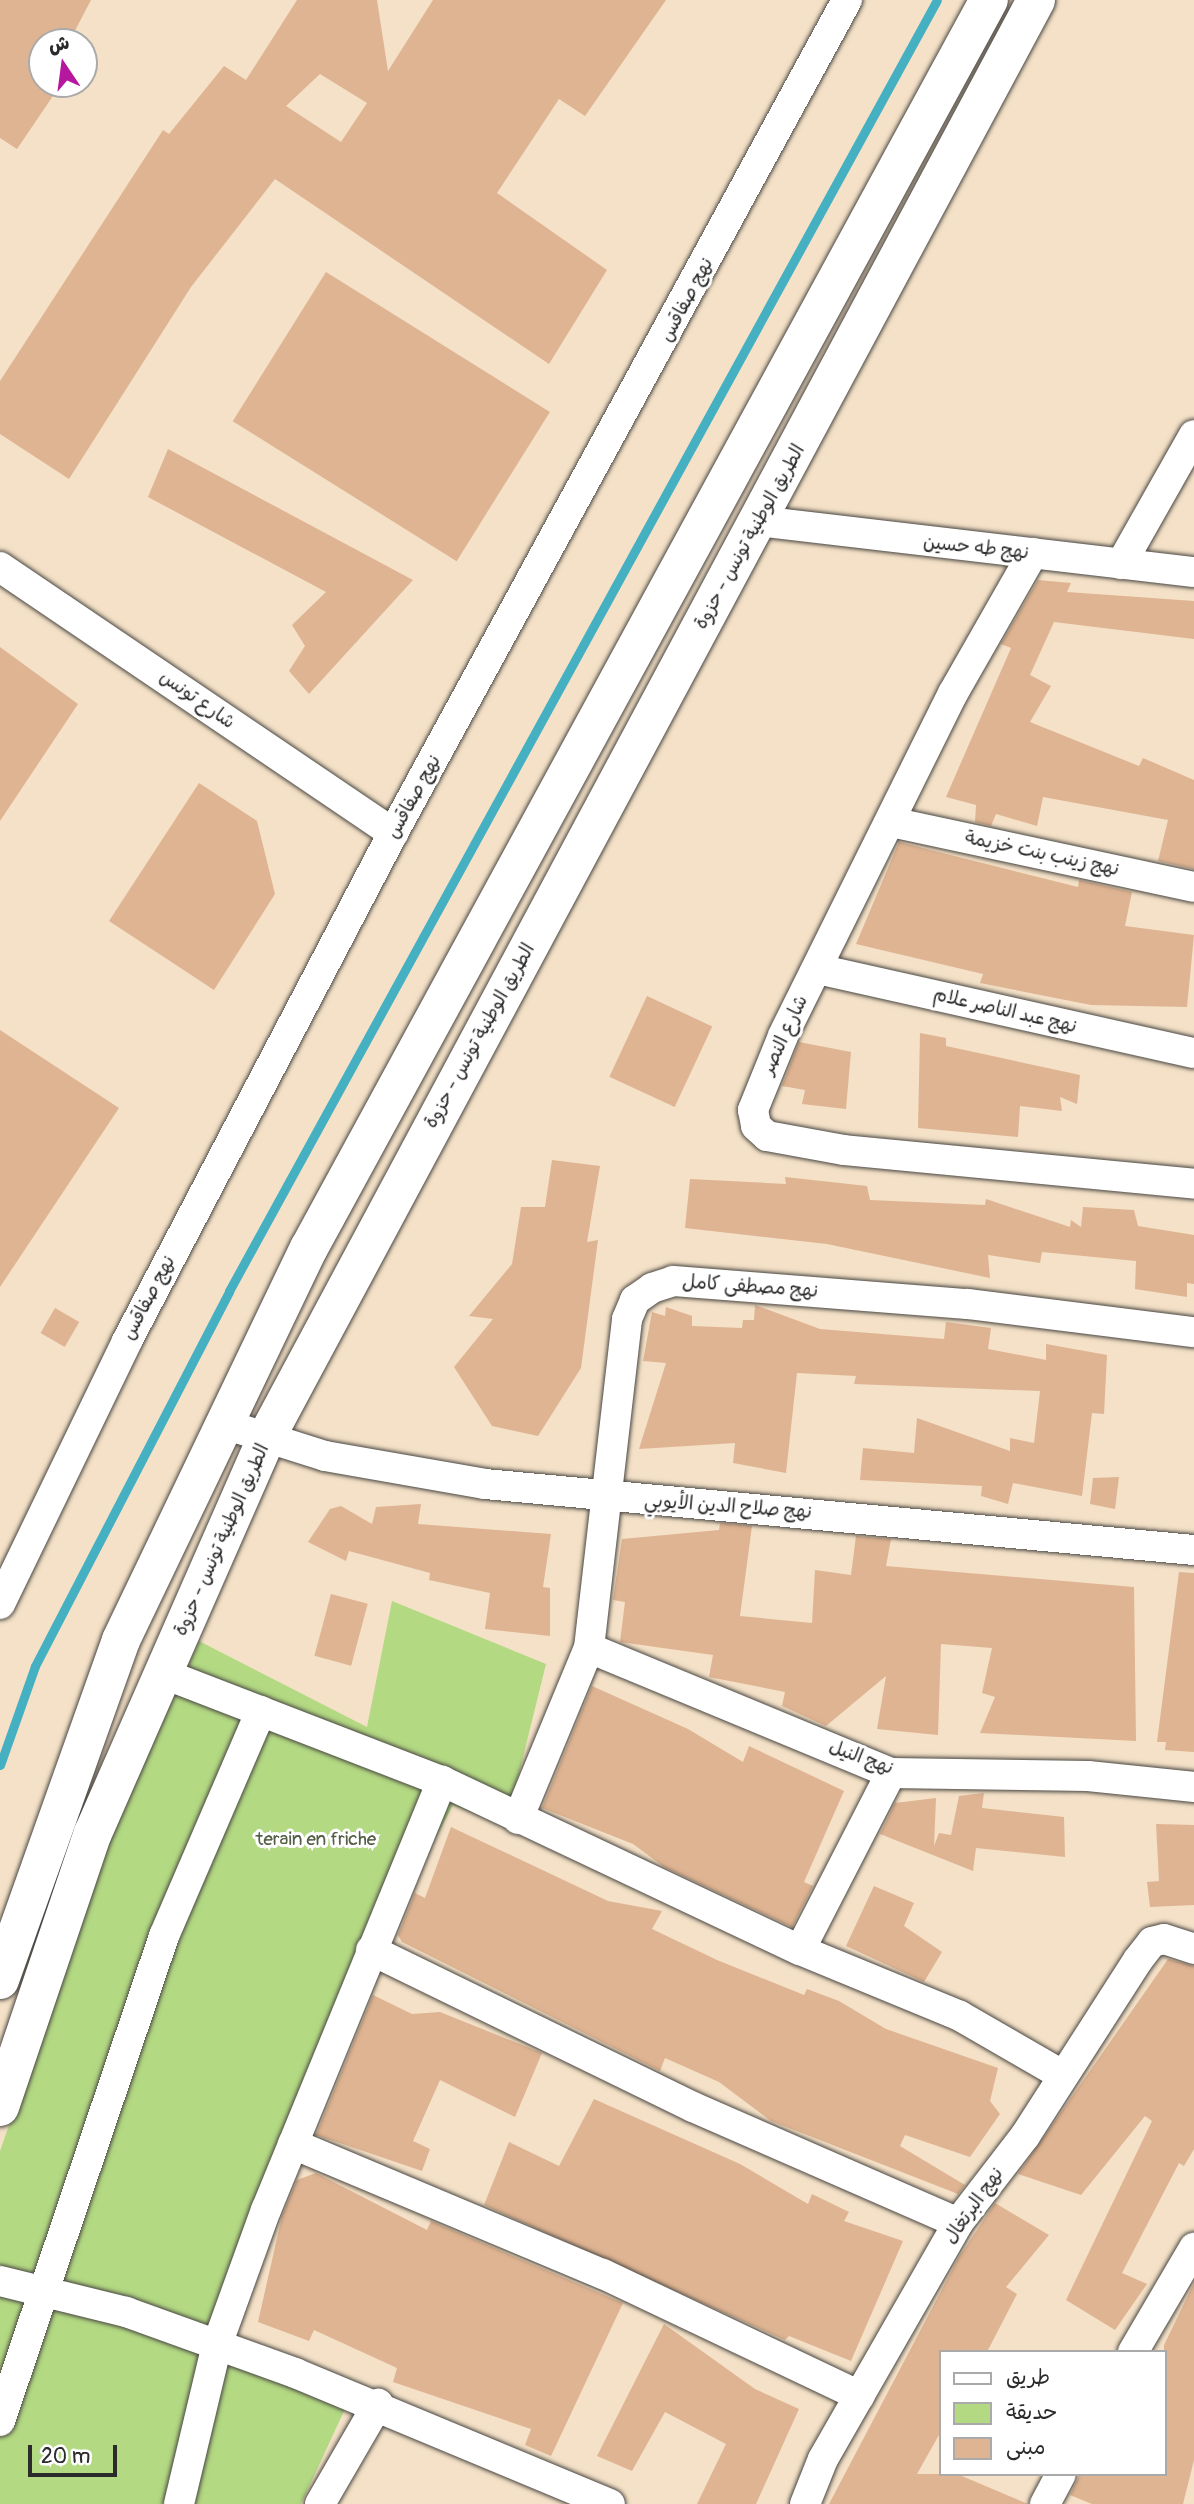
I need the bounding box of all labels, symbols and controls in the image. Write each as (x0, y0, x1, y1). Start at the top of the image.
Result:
north arrow (28, 28, 98, 98)
text: ش (46, 30, 72, 59)
street label: نهج صفاقس (655, 254, 719, 346)
street label: الطريق الوطنية تونس - حزوة (690, 441, 810, 633)
street label: نهج طه حسين (922, 531, 1030, 565)
street label: شارع تونس (155, 666, 239, 734)
street label: نهج صفاقس (382, 751, 446, 843)
street label: نهج زينب بنت خزيمة (963, 827, 1121, 881)
street label: الطريق الوطنية تونس - حزوة (420, 940, 540, 1132)
street label: نهج عبد الناصر علام (931, 983, 1079, 1039)
street label: شارع النصر (757, 992, 813, 1078)
street label: نهج صفاقس (117, 1252, 181, 1344)
street label: نهج مصطفى كامل (681, 1271, 819, 1303)
street label: الطريق الوطنية تونس - حزوة (169, 1441, 275, 1639)
street label: نهج صلاح الدين الأيوبي (643, 1490, 813, 1524)
street label: نهج النيل (826, 1736, 896, 1780)
park label: terain en friche (256, 1829, 376, 1851)
street label: نهج البرتغال (939, 2163, 1009, 2249)
legend (939, 2350, 1166, 2476)
text: طريق (1006, 2364, 1050, 2391)
text: حديقة (1006, 2399, 1057, 2426)
scale bar (32, 2430, 121, 2474)
text: مبنى (1006, 2434, 1045, 2461)
text: 20 m (41, 2443, 90, 2470)

